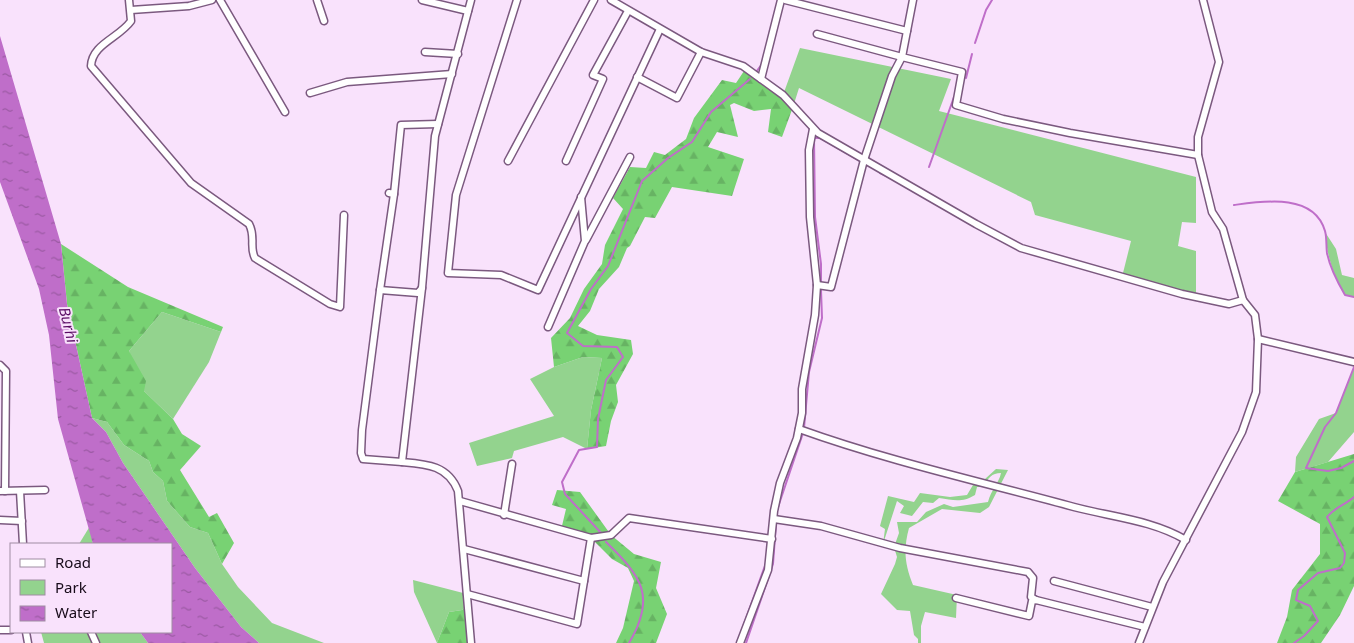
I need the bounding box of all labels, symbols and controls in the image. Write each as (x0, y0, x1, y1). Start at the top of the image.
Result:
water label: Burhi (55, 305, 83, 346)
legend (10, 543, 172, 633)
text: Road (55, 552, 91, 572)
text: Park (55, 577, 87, 597)
text: Water (55, 602, 97, 622)

